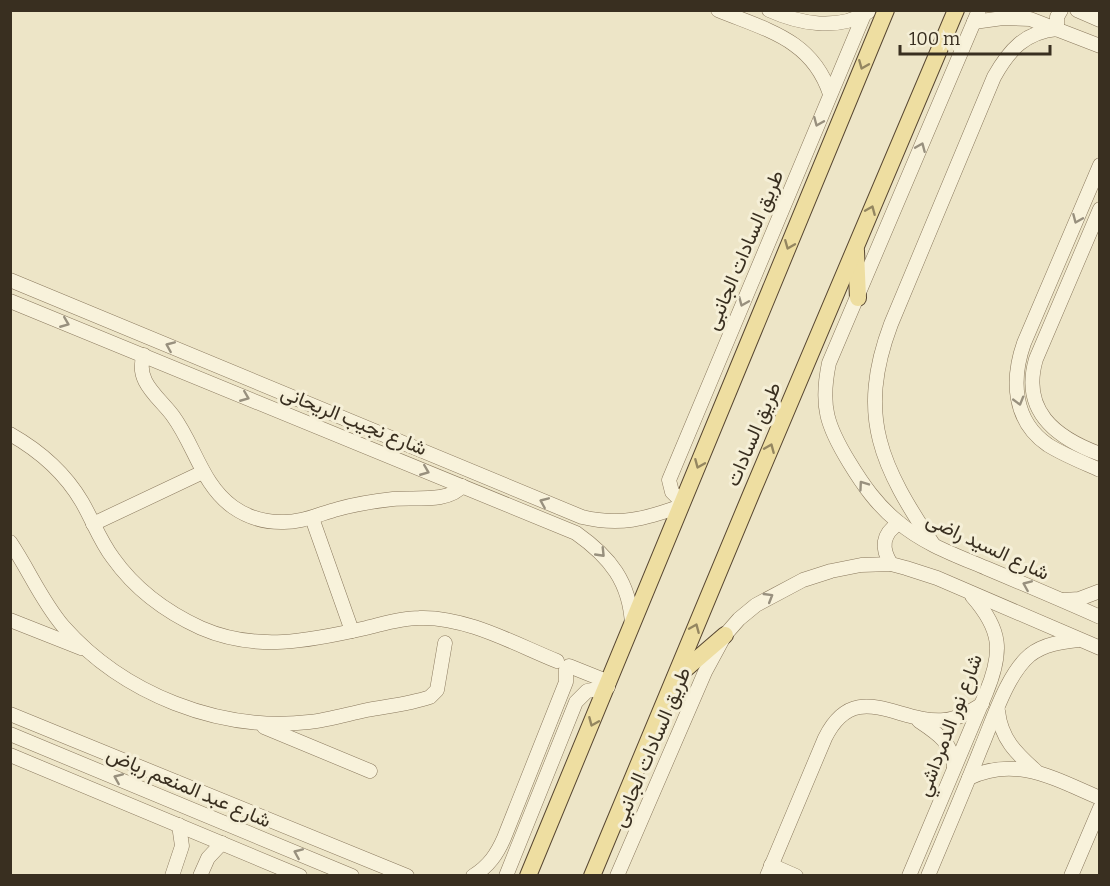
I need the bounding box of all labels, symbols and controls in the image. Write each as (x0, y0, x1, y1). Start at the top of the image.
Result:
scale bar (900, 18, 1050, 56)
text: 100 m (909, 28, 960, 50)
one-way arrow (858, 58, 870, 69)
one-way arrow (813, 116, 825, 127)
one-way arrow (914, 142, 926, 153)
street label: طريق السادات الجانبى (699, 166, 789, 334)
one-way arrow (864, 206, 876, 217)
one-way arrow (1072, 213, 1084, 224)
one-way arrow (784, 239, 796, 250)
one-way arrow (738, 296, 750, 307)
one-way arrow (58, 316, 69, 328)
one-way arrow (165, 341, 176, 353)
street label: طريق السادات (720, 378, 787, 490)
street label: شارع نجيب الريحانى (277, 380, 430, 462)
one-way arrow (239, 390, 250, 402)
one-way arrow (1012, 396, 1024, 406)
one-way arrow (763, 443, 775, 454)
one-way arrow (694, 458, 706, 469)
one-way arrow (419, 464, 430, 476)
one-way arrow (860, 480, 871, 491)
one-way arrow (539, 497, 550, 509)
street label: شارع السيد راضى (922, 507, 1053, 587)
one-way arrow (594, 546, 605, 557)
one-way arrow (1022, 581, 1033, 593)
one-way arrow (763, 593, 773, 605)
one-way arrow (688, 623, 700, 634)
street label: شارع نور الدمرداشي (911, 650, 992, 801)
street label: طريق السادات الجانبى (606, 663, 696, 831)
one-way arrow (588, 716, 600, 727)
street label: شارع عبد المنعم رياض (102, 742, 275, 834)
one-way arrow (114, 773, 125, 785)
one-way arrow (294, 848, 305, 860)

